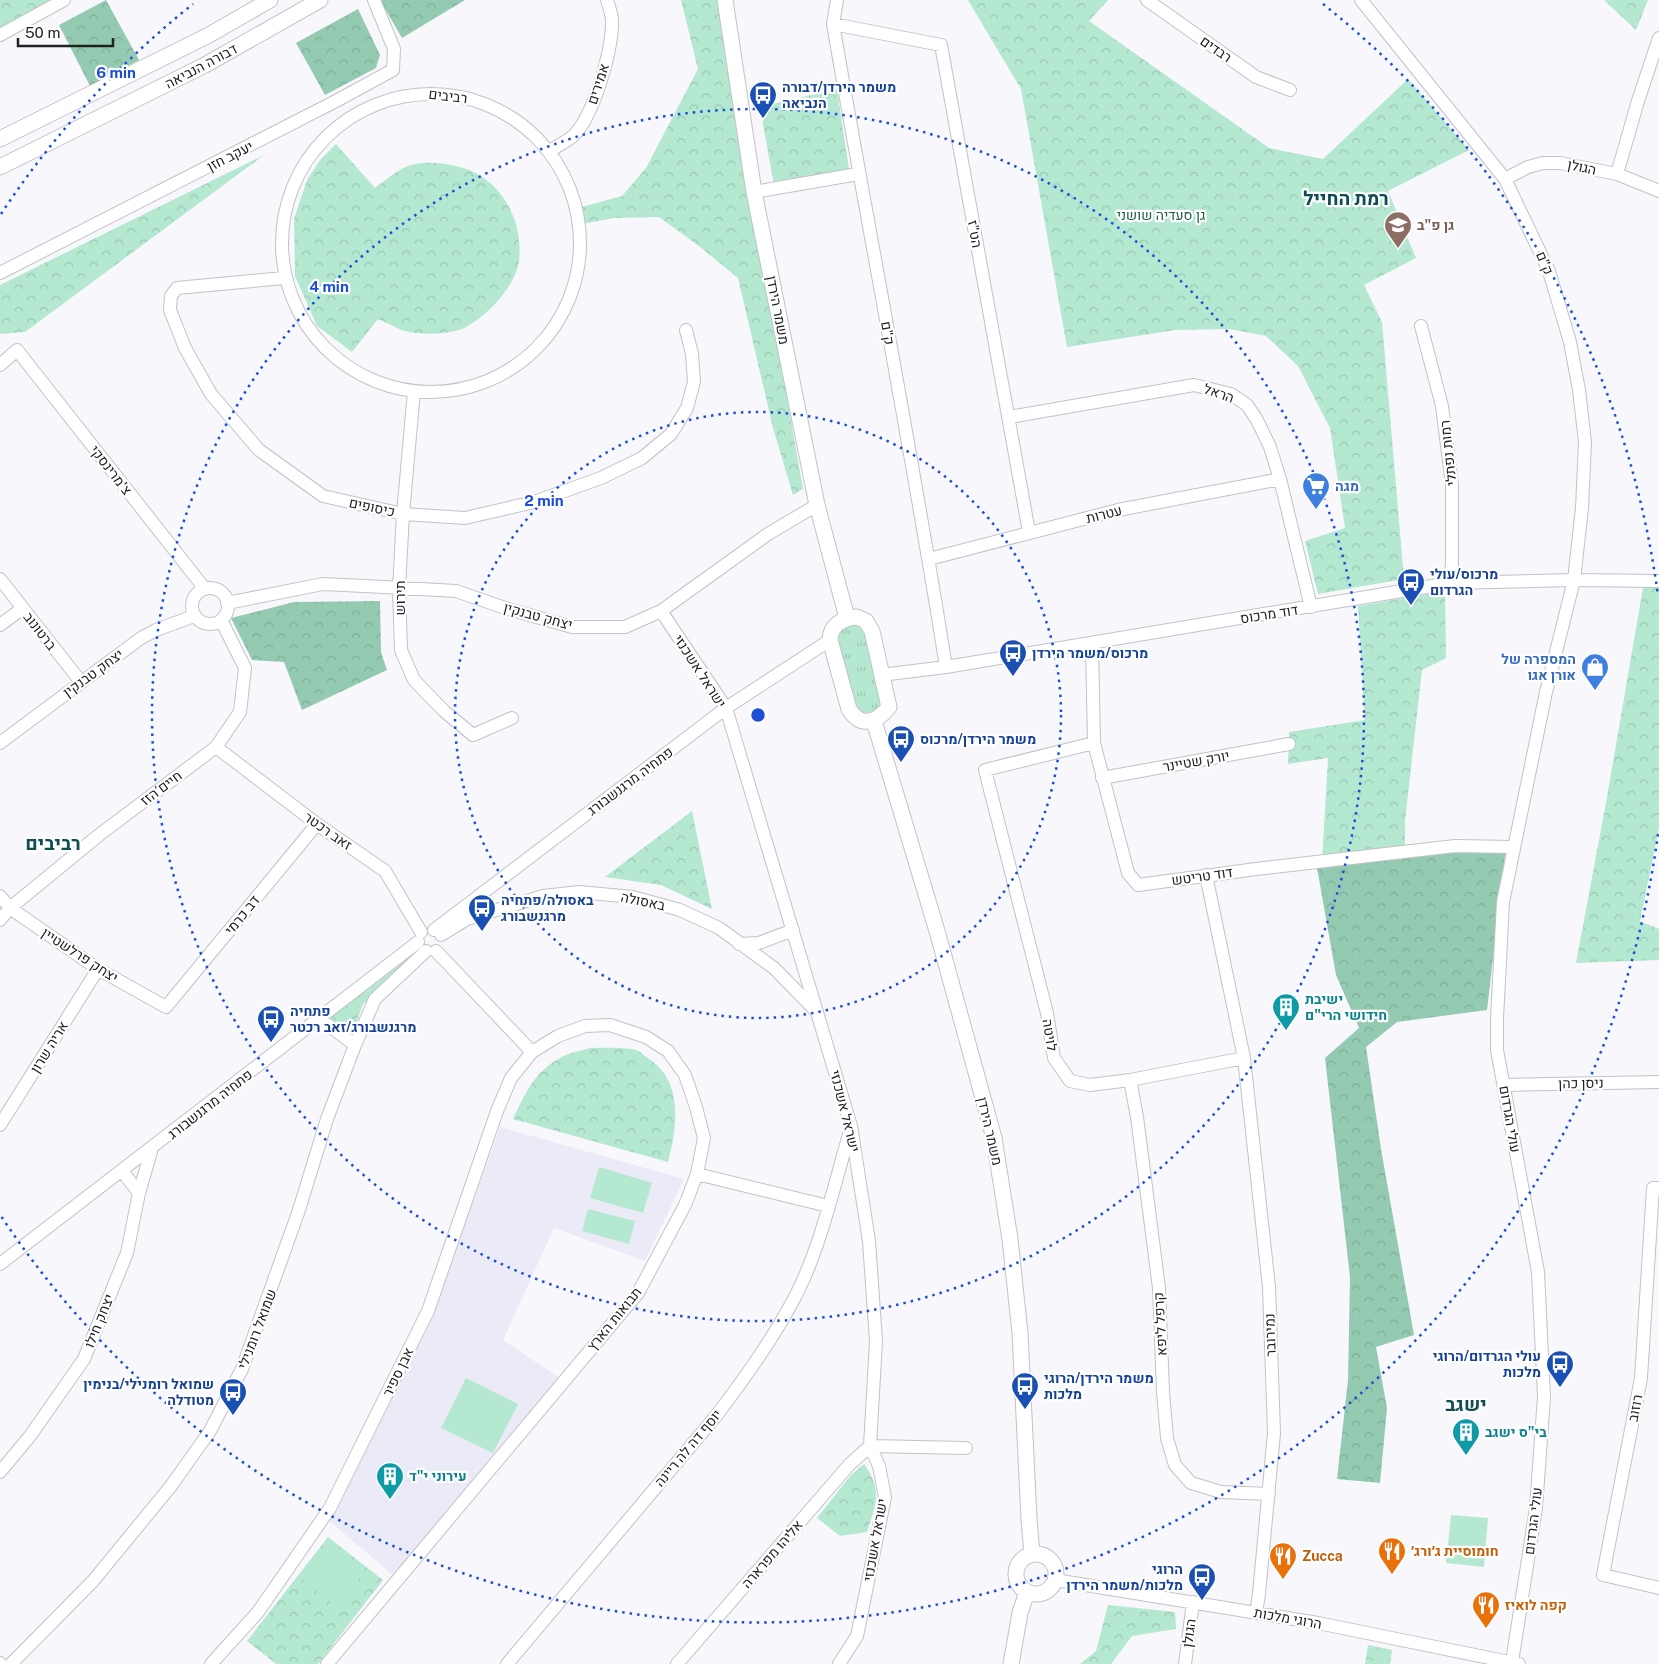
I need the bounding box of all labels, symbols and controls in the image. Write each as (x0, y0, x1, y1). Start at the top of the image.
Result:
scale bar (18, 15, 112, 47)
text: 50 m (25, 24, 60, 41)
street label: רבדים (1197, 33, 1235, 65)
street label: דבורה הנביאה (162, 40, 240, 92)
street label: אמירים (584, 62, 612, 106)
text: 6 min (96, 64, 136, 81)
place label: משמר הירדן/דבורה הנביאה (782, 79, 896, 111)
bus stop icon: משמר הירדן/דבורה הנביאה (748, 80, 778, 119)
street label: רביבים (428, 86, 468, 106)
street label: יעקב חזן (204, 138, 256, 174)
street label: הגולן (1566, 156, 1598, 178)
district label: רמת החייל (1303, 187, 1389, 209)
park label: גן סעדיה שושני (1117, 207, 1205, 223)
school or university icon: גן פ"ב (1383, 210, 1413, 249)
place label: גן פ"ב (1417, 217, 1454, 233)
street label: הט"ז (965, 219, 985, 249)
street label: ק"ם (1533, 249, 1557, 277)
street label: משמר הירדן (763, 274, 793, 346)
text: 4 min (309, 278, 349, 295)
street label: ק"ם (878, 320, 898, 346)
street label: הראל (1202, 380, 1236, 406)
street label: רמות נפתלי (1437, 419, 1459, 487)
street label: צ'מרינסקי (87, 442, 135, 498)
supermarket icon: מגה (1301, 471, 1331, 510)
place label: מגה (1335, 478, 1359, 494)
text: 2 min (524, 492, 564, 509)
street label: כיסופים (347, 494, 397, 520)
street label: עטרות (1084, 502, 1124, 526)
place label: מרכוס/עולי הגרדום (1430, 566, 1498, 598)
bus stop icon: מרכוס/עולי הגרדום (1396, 567, 1426, 606)
street label: תירוש (392, 580, 408, 616)
street label: יצחק טבנקין (502, 599, 574, 633)
street label: דוד מרכוס (1239, 602, 1299, 626)
street label: ברטונוב (20, 609, 60, 654)
street label: ישראל אשכנזי (671, 632, 729, 710)
bus stop icon: מרכוס/משמר הירדן (998, 638, 1028, 677)
place label: מרכוס/משמר הירדן (1032, 645, 1148, 661)
street label: יצחק טבנקין (60, 646, 126, 700)
place label: המספרה של אורן אגו (1501, 651, 1576, 683)
shop icon: המספרה של אורן אגו (1580, 652, 1610, 691)
centre of rings (749, 706, 767, 724)
bus stop icon: משמר הירדן/מרכוס (886, 724, 916, 763)
place label: משמר הירדן/מרכוס (920, 731, 1036, 747)
street label: פתחיה מרגנשבורג (584, 744, 676, 818)
street label: יורק שטיינר (1161, 747, 1231, 775)
street label: חיים הזז (137, 767, 185, 809)
street label: זאב רכטר (301, 809, 355, 853)
district label: רביבים (25, 832, 81, 854)
street label: דוד טריטש (1170, 864, 1234, 888)
street label: באסולה (619, 889, 667, 914)
street label: דב כרמי (221, 892, 263, 938)
place label: באסולה/פתחיה מרגנשבורג (501, 892, 594, 924)
bus stop icon: באסולה/פתחיה מרגנשבורג (467, 893, 497, 932)
street label: יצחק פרלשטיין (39, 924, 121, 986)
place label: ישיבת חידושי הרי"ם (1305, 991, 1387, 1023)
building icon: ישיבת חידושי הרי"ם (1271, 992, 1301, 1031)
place label: פתחיה מרגנשבורג/זאב רכטר (290, 1003, 416, 1035)
bus stop icon: פתחיה מרגנשבורג/זאב רכטר (256, 1004, 286, 1043)
street label: אריה שרון (27, 1018, 71, 1076)
street label: לויטה (1040, 1018, 1060, 1052)
street label: פתחיה מרגנשבורג (164, 1066, 256, 1142)
street label: ישראל אשכנזי (827, 1068, 863, 1154)
street label: ניסן כהן (1558, 1075, 1604, 1091)
street label: עולי הגרדום (1496, 1084, 1524, 1154)
street label: משמר הירדן (974, 1095, 1006, 1167)
street label: תבואות הארץ (584, 1284, 644, 1354)
street label: שמואל רומנילי (234, 1287, 280, 1371)
street label: יצחק חילו (81, 1292, 117, 1350)
street label: קרפל ליפא (1150, 1292, 1170, 1356)
street label: נמירובר (1261, 1313, 1279, 1357)
street label: אבן ספיר (379, 1345, 417, 1399)
place label: עולי הגרדום/הרוגי מלכות (1433, 1348, 1541, 1380)
bus stop icon: עולי הגרדום/הרוגי מלכות (1545, 1349, 1575, 1388)
place label: משמר הירדן/הרוגי מלכות (1044, 1370, 1154, 1402)
bus stop icon: משמר הירדן/הרוגי מלכות (1010, 1371, 1040, 1410)
place label: שמואל רומנילי/בנימין מטודלה (83, 1376, 214, 1408)
bus stop icon: שמואל רומנילי/בנימין מטודלה (218, 1377, 248, 1416)
district label: ישגב (1445, 1393, 1487, 1415)
street label: רוזוב (1625, 1393, 1645, 1423)
street label: יוסף דה לה ריינה (651, 1406, 725, 1490)
building icon: בי"ס ישגב (1451, 1417, 1481, 1456)
place label: בי"ס ישגב (1485, 1424, 1547, 1440)
building icon: עירוני י"ד (375, 1461, 405, 1500)
place label: עירוני י"ד (409, 1468, 467, 1484)
street label: עולי הגרדום (1521, 1486, 1545, 1556)
street label: ישראל אשכנזי (860, 1497, 890, 1583)
street label: אליהו מפרארה (738, 1517, 806, 1591)
restaurant icon: חומוסיית ג׳ורג׳ (1377, 1536, 1407, 1575)
restaurant icon: Zucca (1268, 1541, 1298, 1580)
place label: חומוסיית ג׳ורג׳ (1411, 1543, 1499, 1559)
place label: Zucca (1302, 1548, 1343, 1564)
place label: הרוגי מלכות/משמר הירדן (1066, 1561, 1183, 1593)
bus stop icon: הרוגי מלכות/משמר הירדן (1187, 1562, 1217, 1601)
restaurant icon: קפה לואיז (1471, 1590, 1501, 1629)
place label: קפה לואיז (1505, 1597, 1567, 1613)
street label: הרוגי מלכות (1253, 1604, 1323, 1632)
street label: הגולן (1179, 1618, 1199, 1648)

